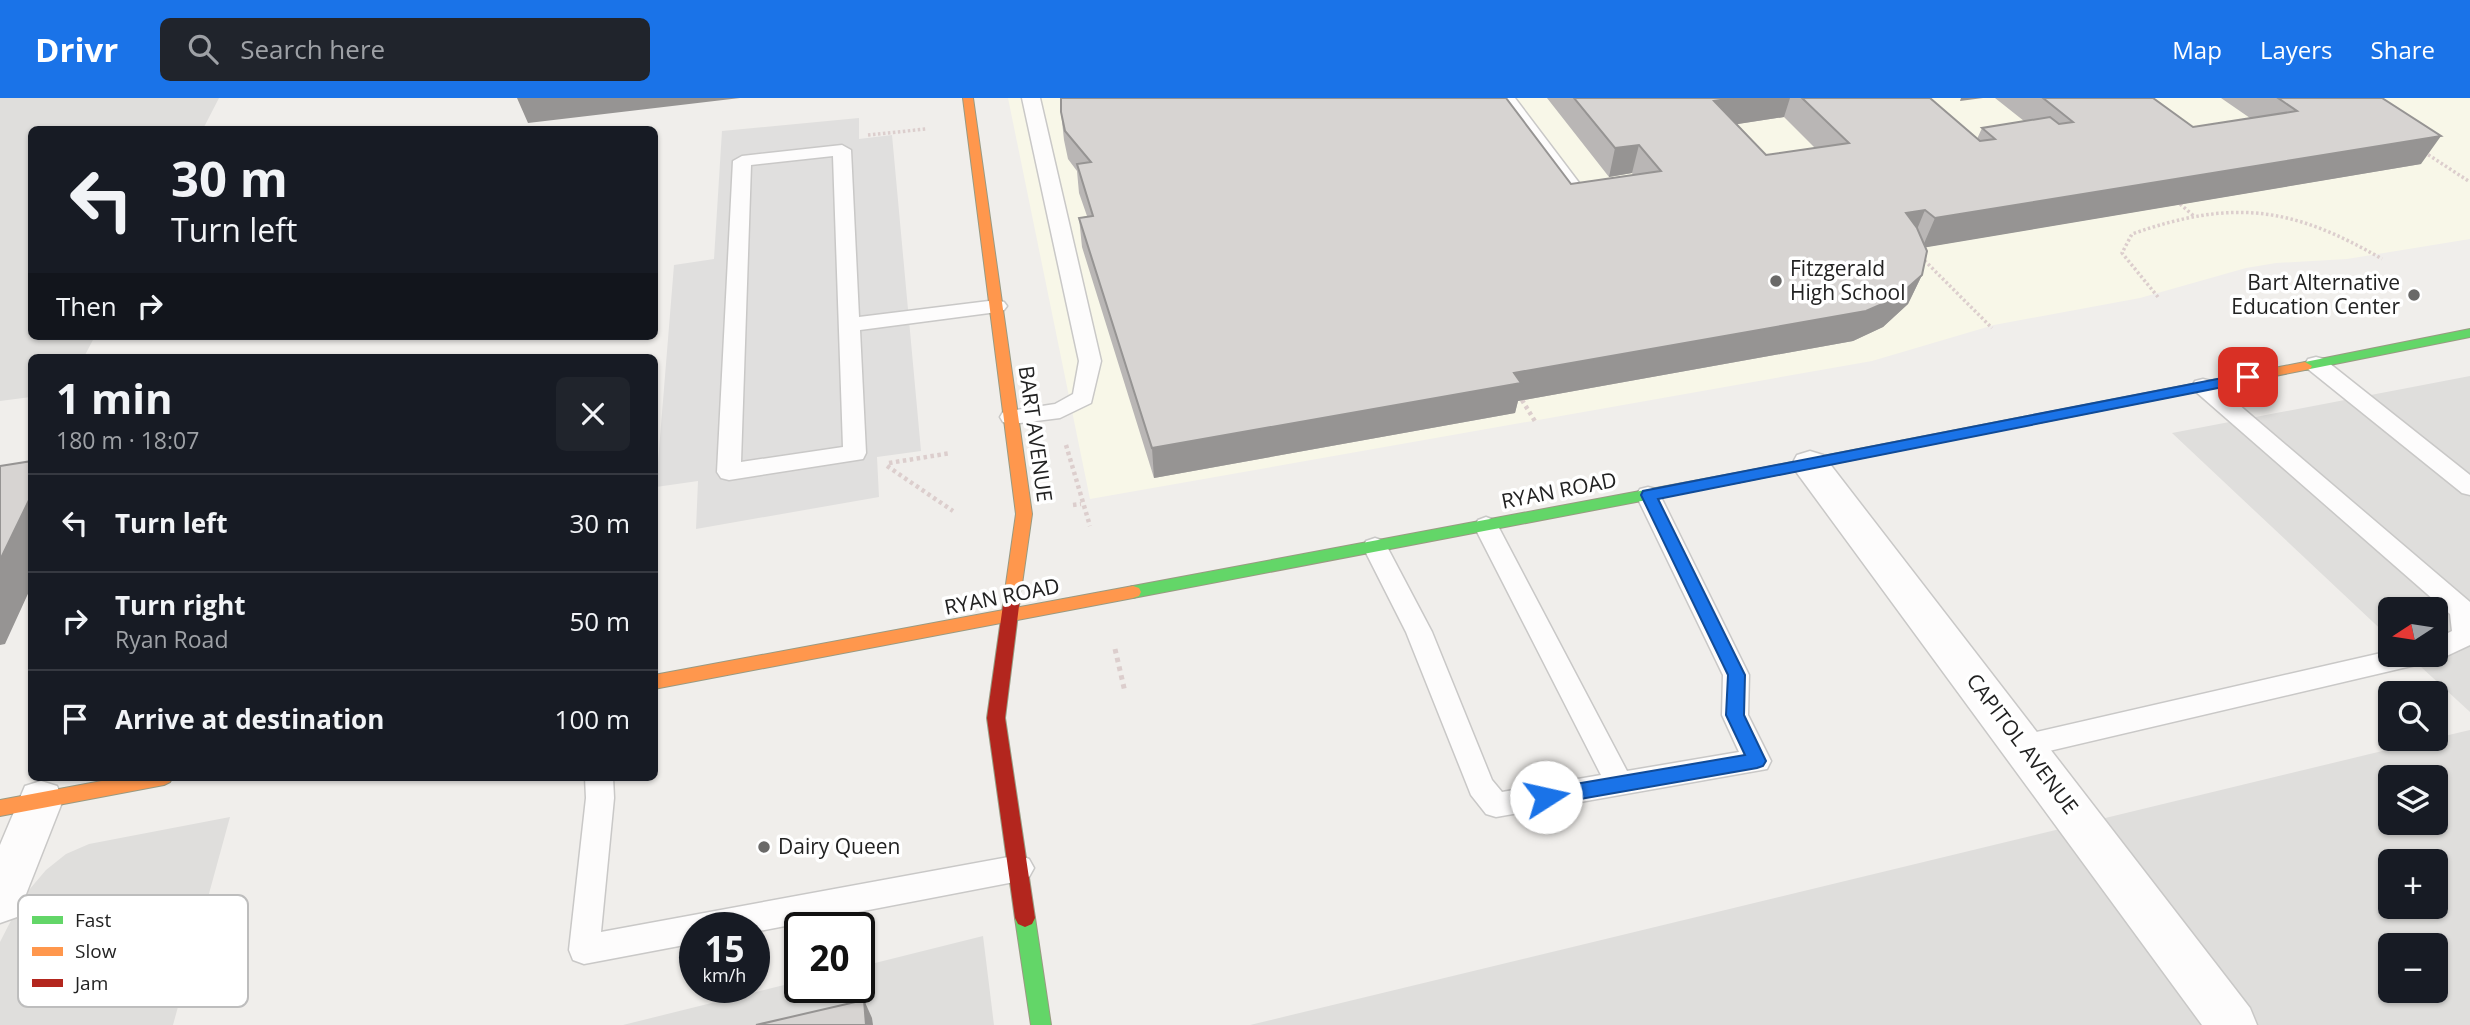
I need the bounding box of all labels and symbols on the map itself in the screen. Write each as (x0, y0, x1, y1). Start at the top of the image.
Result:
place label: Fitzgerald High School (1790, 254, 1906, 306)
place label: Bart Alternative Education Center (2231, 268, 2400, 320)
marker: Fitzgerald High School (1768, 273, 1784, 289)
marker: Bart Alternative Education Center (2406, 287, 2422, 303)
pin (2218, 347, 2278, 407)
street label: BART AVENUE (1013, 364, 1059, 504)
street label: RYAN ROAD (1499, 465, 1619, 515)
street label: RYAN ROAD (942, 571, 1062, 621)
north arrow (2378, 597, 2448, 667)
street label: CAPITOL AVENUE (1961, 667, 2085, 820)
position arrow (1509, 760, 1583, 834)
place label: Dairy Queen (778, 832, 900, 860)
marker: Dairy Queen (756, 839, 772, 855)
legend (18, 895, 248, 1007)
text: Fast (75, 907, 111, 933)
speed limit sign: 20 (784, 912, 875, 1003)
text: Slow (75, 938, 117, 964)
text: Jam (73, 970, 108, 996)

